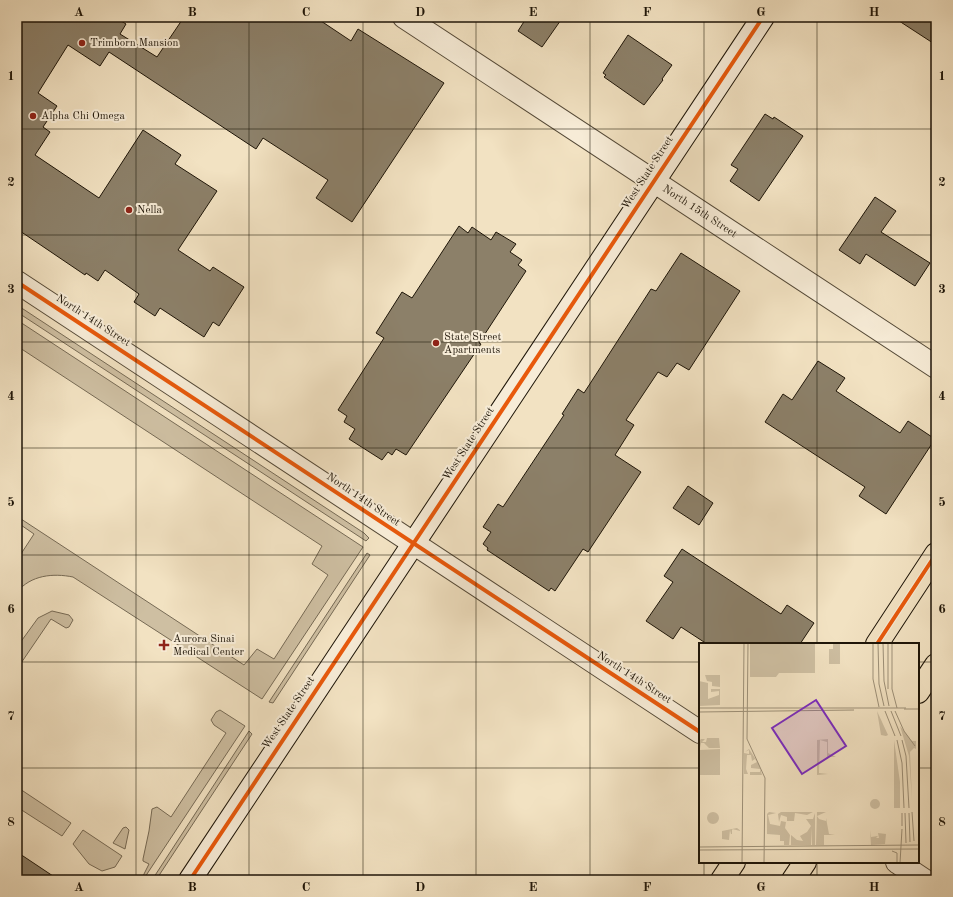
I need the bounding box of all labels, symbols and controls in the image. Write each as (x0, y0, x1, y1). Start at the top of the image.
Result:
text: A (74, 6, 84, 19)
text: B (187, 6, 197, 19)
text: C (302, 6, 310, 19)
text: D (415, 6, 425, 19)
text: E (529, 6, 538, 19)
text: F (643, 6, 652, 19)
text: G (756, 6, 766, 19)
text: H (869, 6, 880, 19)
marker: Trimborn Mansion (77, 38, 87, 48)
place label: Trimborn Mansion (90, 38, 178, 49)
text: 1 (7, 70, 15, 83)
text: 1 (938, 70, 946, 83)
marker: Alpha Chi Omega (28, 111, 38, 121)
place label: Alpha Chi Omega (41, 111, 125, 122)
street label: West State Street (620, 134, 676, 212)
text: 2 (7, 176, 15, 189)
text: 2 (938, 176, 946, 189)
street label: North 15th Street (661, 183, 739, 240)
marker: Nella (124, 205, 134, 215)
place label: Nella (137, 205, 162, 216)
text: 3 (7, 283, 15, 296)
text: 3 (938, 283, 946, 296)
street label: North 14th Street (54, 293, 132, 349)
place label: State Street Apartments (444, 332, 501, 356)
marker: State Street Apartments (431, 338, 441, 348)
text: 4 (7, 390, 15, 403)
text: 4 (938, 390, 946, 403)
street label: West State Street (441, 405, 497, 483)
street label: North 14th Street (324, 471, 402, 529)
text: 5 (7, 496, 15, 509)
text: 5 (938, 496, 946, 509)
text: 6 (7, 603, 15, 616)
text: 6 (938, 603, 946, 616)
place label: Aurora Sinai Medical Center (173, 634, 245, 658)
marker: Aurora Sinai Medical Center (158, 639, 170, 651)
inset map (699, 643, 919, 863)
street label: North 14th Street (595, 650, 673, 706)
street label: West State Street (261, 675, 317, 751)
text: 7 (7, 710, 15, 723)
text: 7 (938, 710, 946, 723)
text: 8 (7, 816, 15, 829)
text: 8 (938, 816, 946, 829)
text: A (74, 881, 84, 894)
text: B (187, 881, 197, 894)
text: C (302, 881, 310, 894)
text: D (415, 881, 425, 894)
text: E (529, 881, 538, 894)
text: F (643, 881, 652, 894)
text: G (756, 881, 766, 894)
text: H (869, 881, 880, 894)

